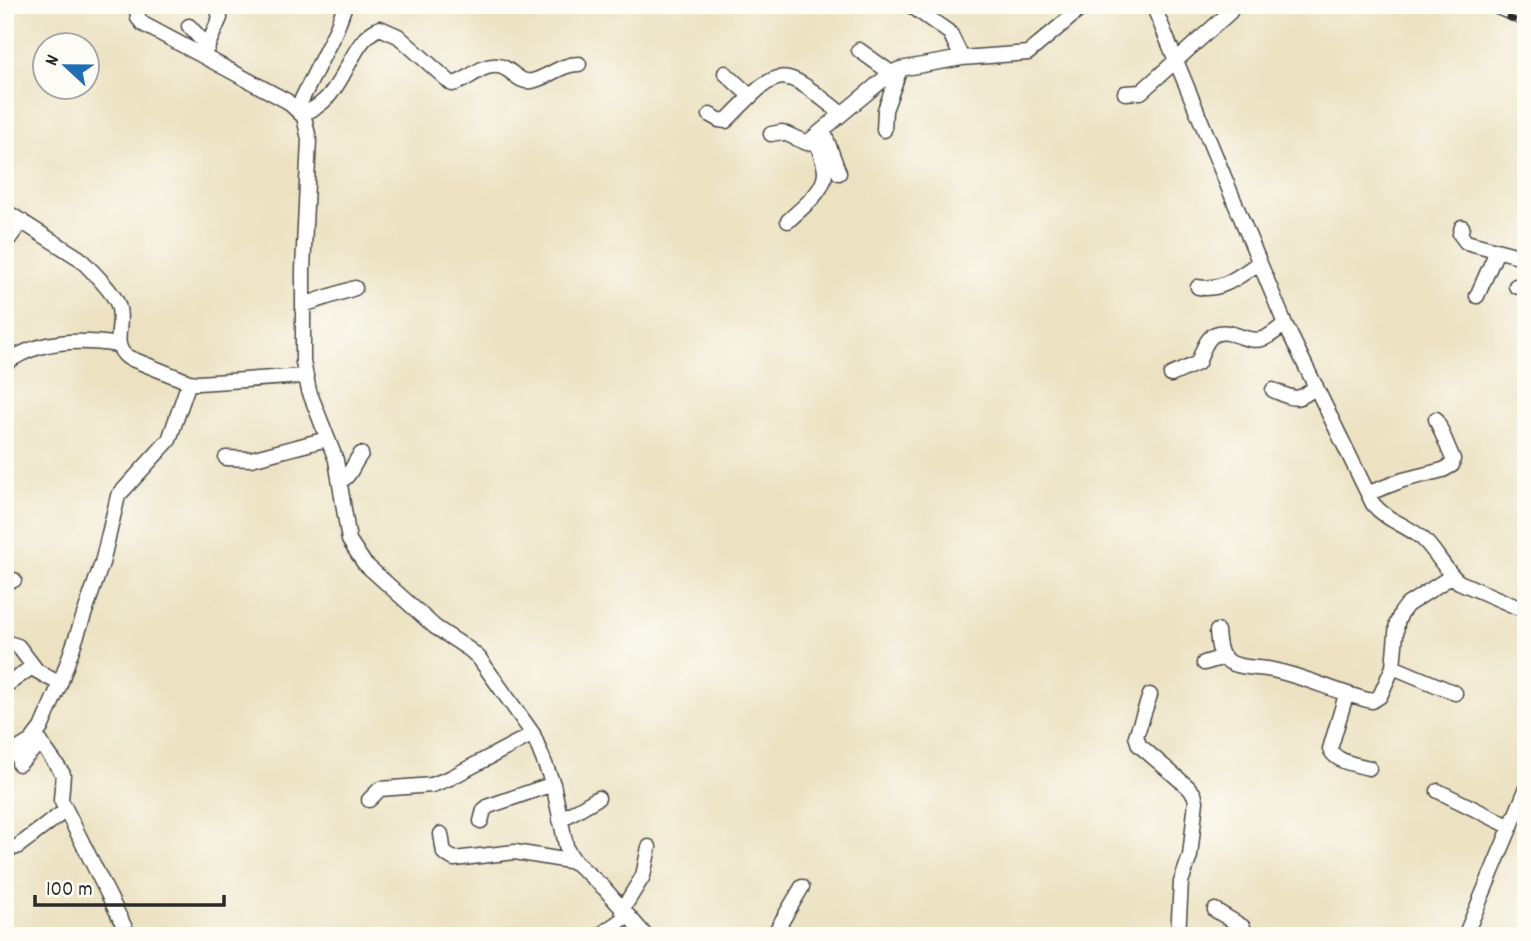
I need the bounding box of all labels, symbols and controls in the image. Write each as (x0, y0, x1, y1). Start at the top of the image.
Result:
north arrow (32, 32, 102, 102)
text: N (39, 52, 68, 70)
scale bar (35, 864, 224, 908)
text: 100 m (46, 876, 93, 906)

